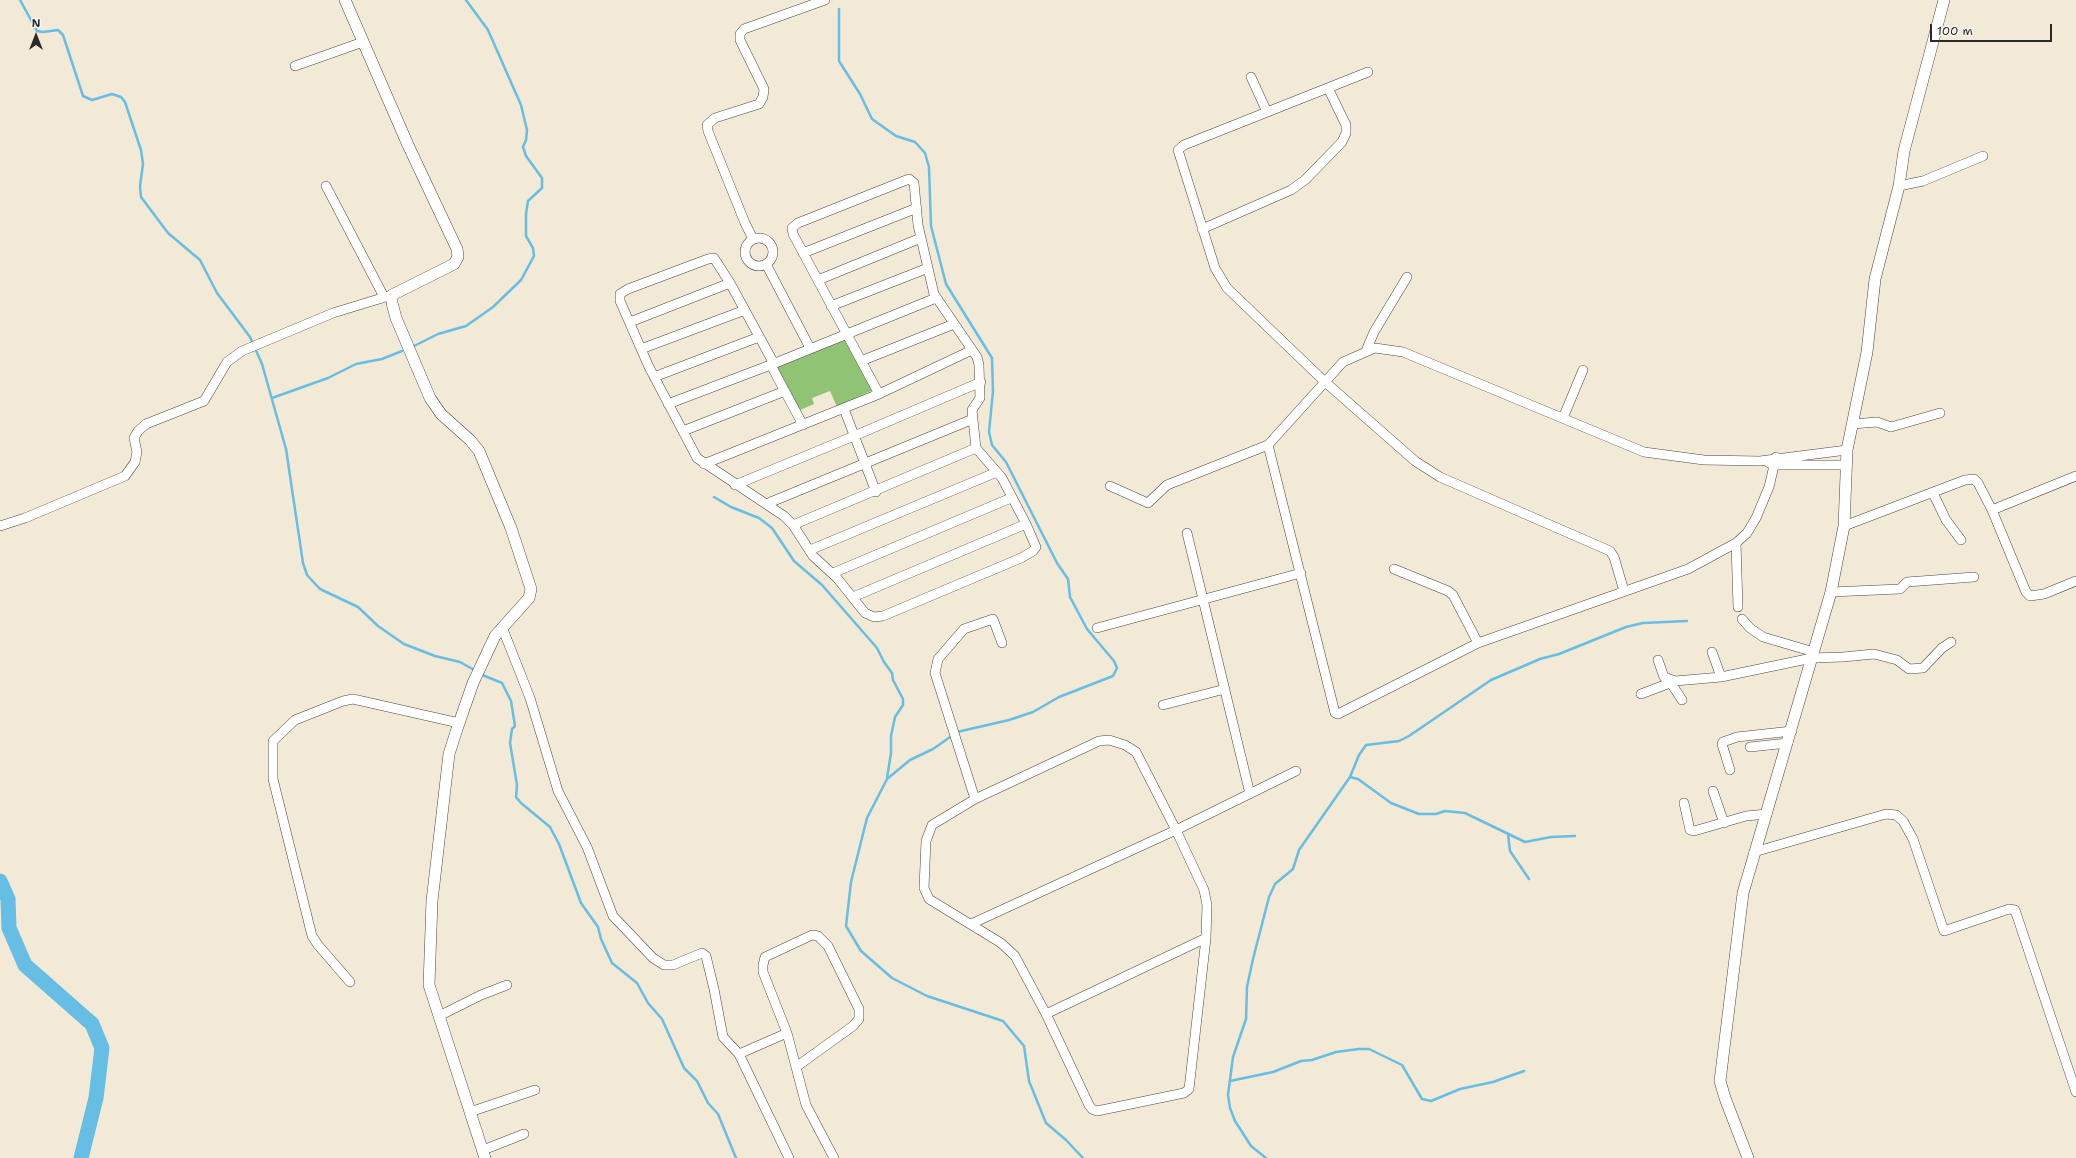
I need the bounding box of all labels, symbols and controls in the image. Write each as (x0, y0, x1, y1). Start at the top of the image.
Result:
north arrow (16, 16, 56, 56)
text: N (32, 16, 40, 31)
scale bar (1932, 16, 2054, 42)
text: 100 m (1937, 23, 1973, 39)

